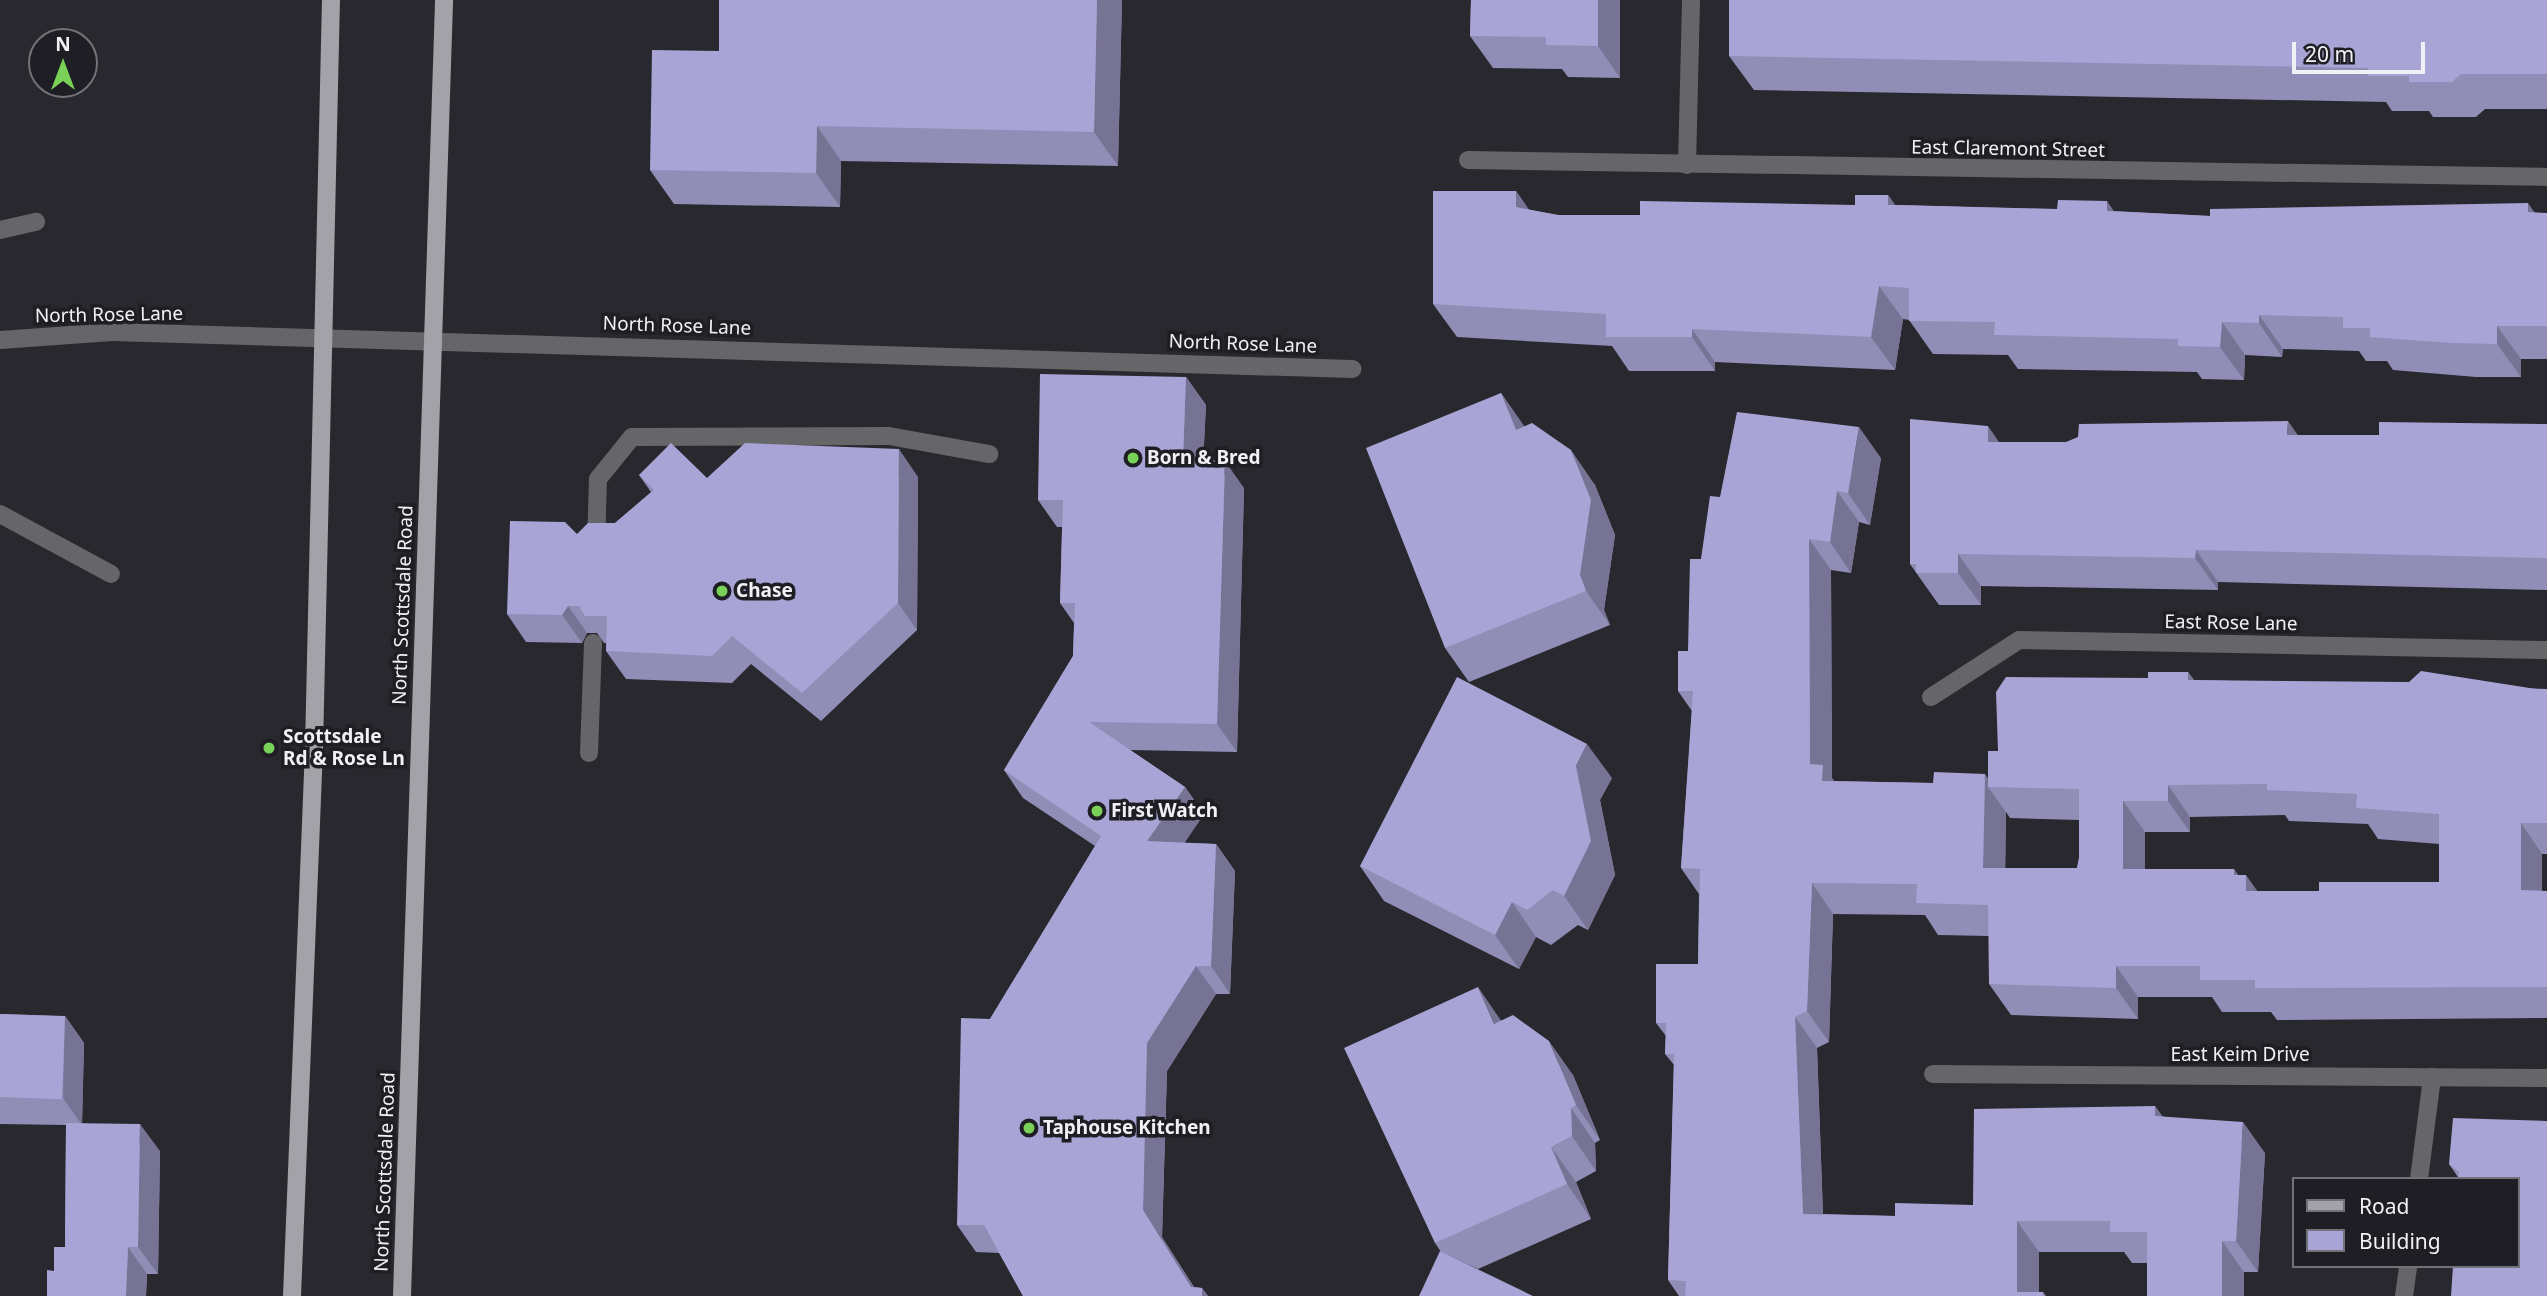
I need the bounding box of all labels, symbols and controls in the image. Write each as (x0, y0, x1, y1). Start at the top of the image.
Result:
north arrow (28, 28, 98, 98)
scale bar (2295, 28, 2428, 72)
text: N (55, 31, 71, 57)
text: 20 m (2305, 40, 2354, 68)
street label: East Claremont Street (1911, 136, 2105, 162)
street label: North Rose Lane (35, 302, 183, 328)
street label: North Rose Lane (602, 312, 752, 340)
street label: North Rose Lane (1168, 330, 1318, 358)
place label: Born & Bred (1147, 447, 1261, 469)
marker: Born & Bred (1125, 450, 1141, 466)
street label: North Scottsdale Road (388, 505, 418, 705)
place label: Chase (736, 580, 793, 602)
marker: Chase (714, 583, 730, 599)
street label: East Rose Lane (2164, 610, 2298, 636)
place label: Scottsdale Rd & Rose Ln (283, 726, 405, 770)
marker: Scottsdale Rd & Rose Ln (261, 740, 277, 756)
place label: First Watch (1111, 800, 1218, 822)
marker: First Watch (1089, 803, 1105, 819)
street label: East Keim Drive (2170, 1044, 2310, 1066)
street label: North Scottsdale Road (370, 1072, 400, 1272)
place label: Taphouse Kitchen (1043, 1117, 1211, 1139)
marker: Taphouse Kitchen (1021, 1120, 1037, 1136)
legend (2292, 1177, 2519, 1268)
text: Road (2359, 1192, 2409, 1220)
text: Building (2359, 1227, 2441, 1255)

